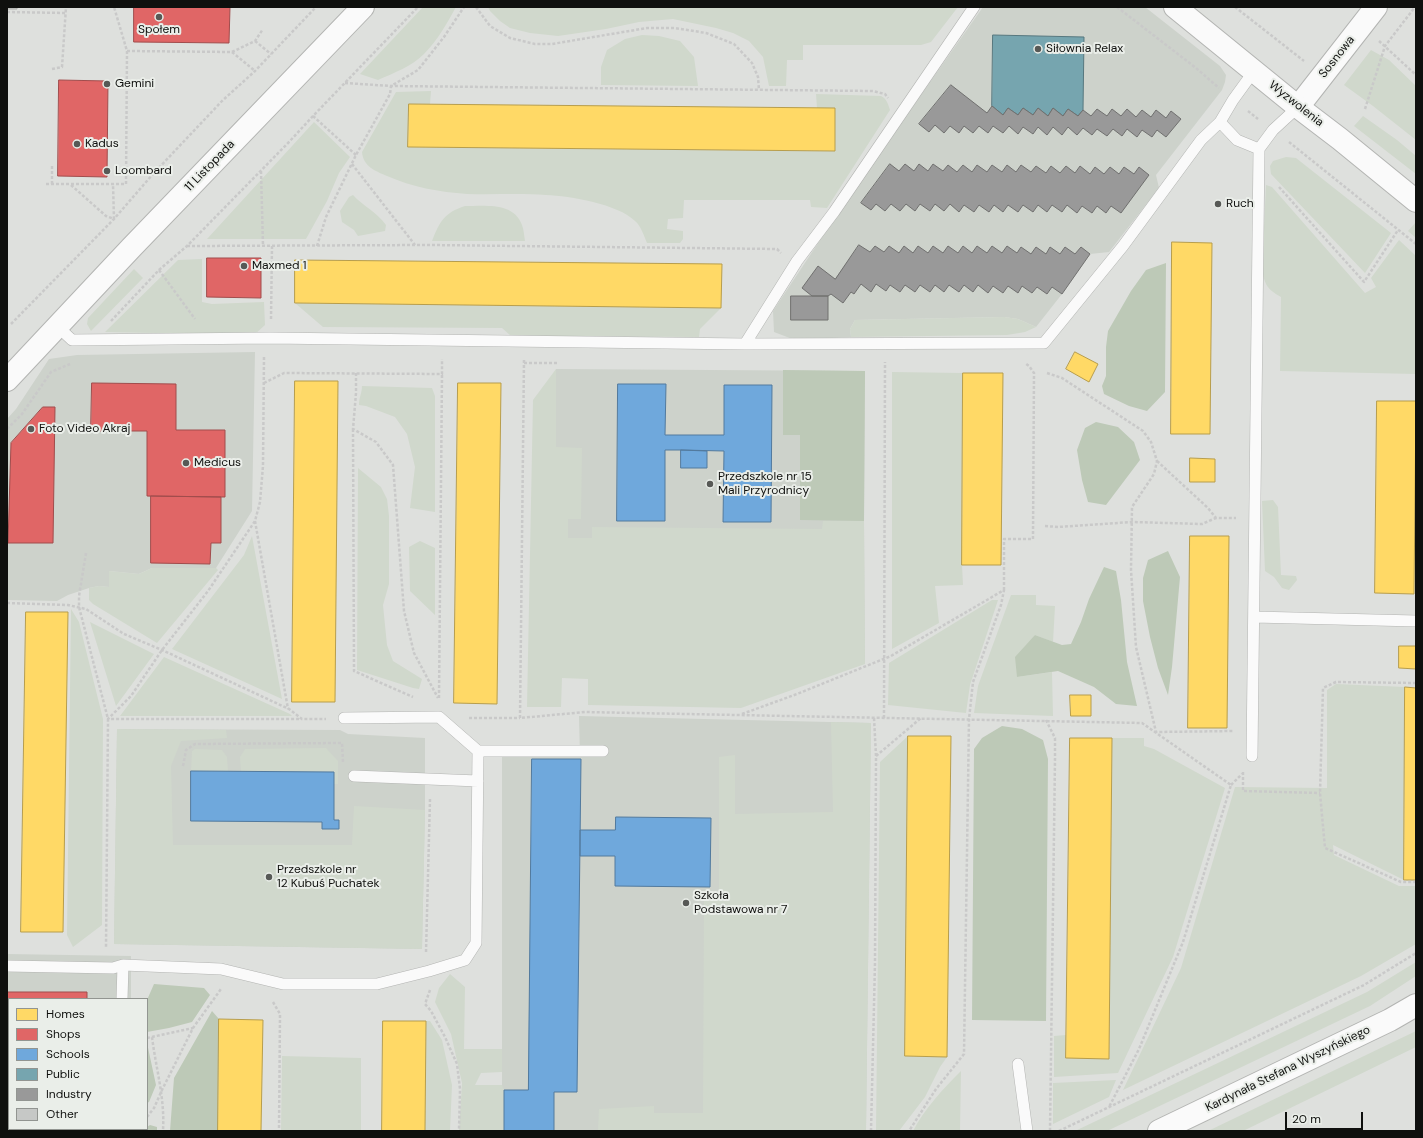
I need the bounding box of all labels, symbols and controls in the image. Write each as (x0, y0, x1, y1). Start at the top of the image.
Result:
marker: Społem (154, 12, 164, 22)
place label: Społem (138, 23, 180, 37)
street label: Sosnowa (1316, 33, 1358, 81)
place label: Siłownia Relax (1046, 42, 1123, 56)
marker: Siłownia Relax (1033, 44, 1043, 54)
place label: Gemini (115, 77, 154, 91)
street label: Wyzwolenia (1266, 78, 1326, 130)
marker: Gemini (102, 79, 112, 89)
place label: Kadus (85, 137, 119, 151)
street label: 11 Listopada (182, 137, 238, 195)
marker: Kadus (72, 139, 82, 149)
place label: Loombard (115, 164, 172, 178)
marker: Loombard (102, 166, 112, 176)
place label: Ruch (1226, 197, 1254, 211)
marker: Ruch (1213, 199, 1223, 209)
place label: Maxmed 1 (252, 259, 307, 273)
marker: Maxmed 1 (239, 261, 249, 271)
place label: Foto Video Akraj (39, 422, 130, 436)
marker: Foto Video Akraj (26, 424, 36, 434)
place label: Medicus (194, 456, 241, 470)
marker: Medicus (181, 458, 191, 468)
place label: Przedszkole nr 15 Mali Przyrodnicy (718, 470, 812, 498)
marker: Przedszkole nr 15 Mali Przyrodnicy (705, 479, 715, 489)
place label: Przedszkole nr 12 Kubuś Puchatek (277, 863, 379, 891)
marker: Przedszkole nr 12 Kubuś Puchatek (264, 872, 274, 882)
place label: Szkoła Podstawowa nr 7 (694, 889, 788, 917)
marker: Szkoła Podstawowa nr 7 (681, 898, 691, 908)
legend (8, 998, 148, 1130)
text: Homes (46, 1006, 85, 1022)
street label: Kardynała Stefana Wyszyńskiego (1203, 1023, 1373, 1115)
text: Shops (46, 1026, 81, 1042)
text: Schools (46, 1046, 90, 1062)
text: Public (46, 1066, 80, 1082)
text: Industry (46, 1086, 92, 1102)
scale bar (1287, 1104, 1365, 1130)
text: Other (46, 1106, 78, 1122)
text: 20 m (1292, 1111, 1321, 1127)

